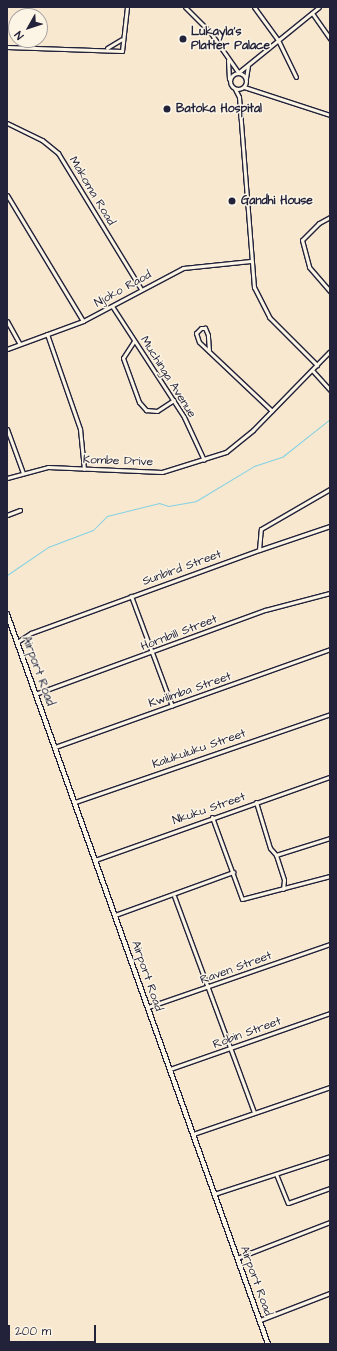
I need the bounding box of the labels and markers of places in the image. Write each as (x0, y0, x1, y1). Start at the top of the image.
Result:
place label: Lukayla's Platter Palace (191, 25, 270, 53)
marker: Lukayla's Platter Palace (178, 34, 188, 44)
place label: Batoka Hospital (176, 102, 262, 116)
marker: Batoka Hospital (161, 103, 173, 115)
place label: Gandhi House (241, 194, 313, 208)
marker: Gandhi House (226, 195, 238, 207)

